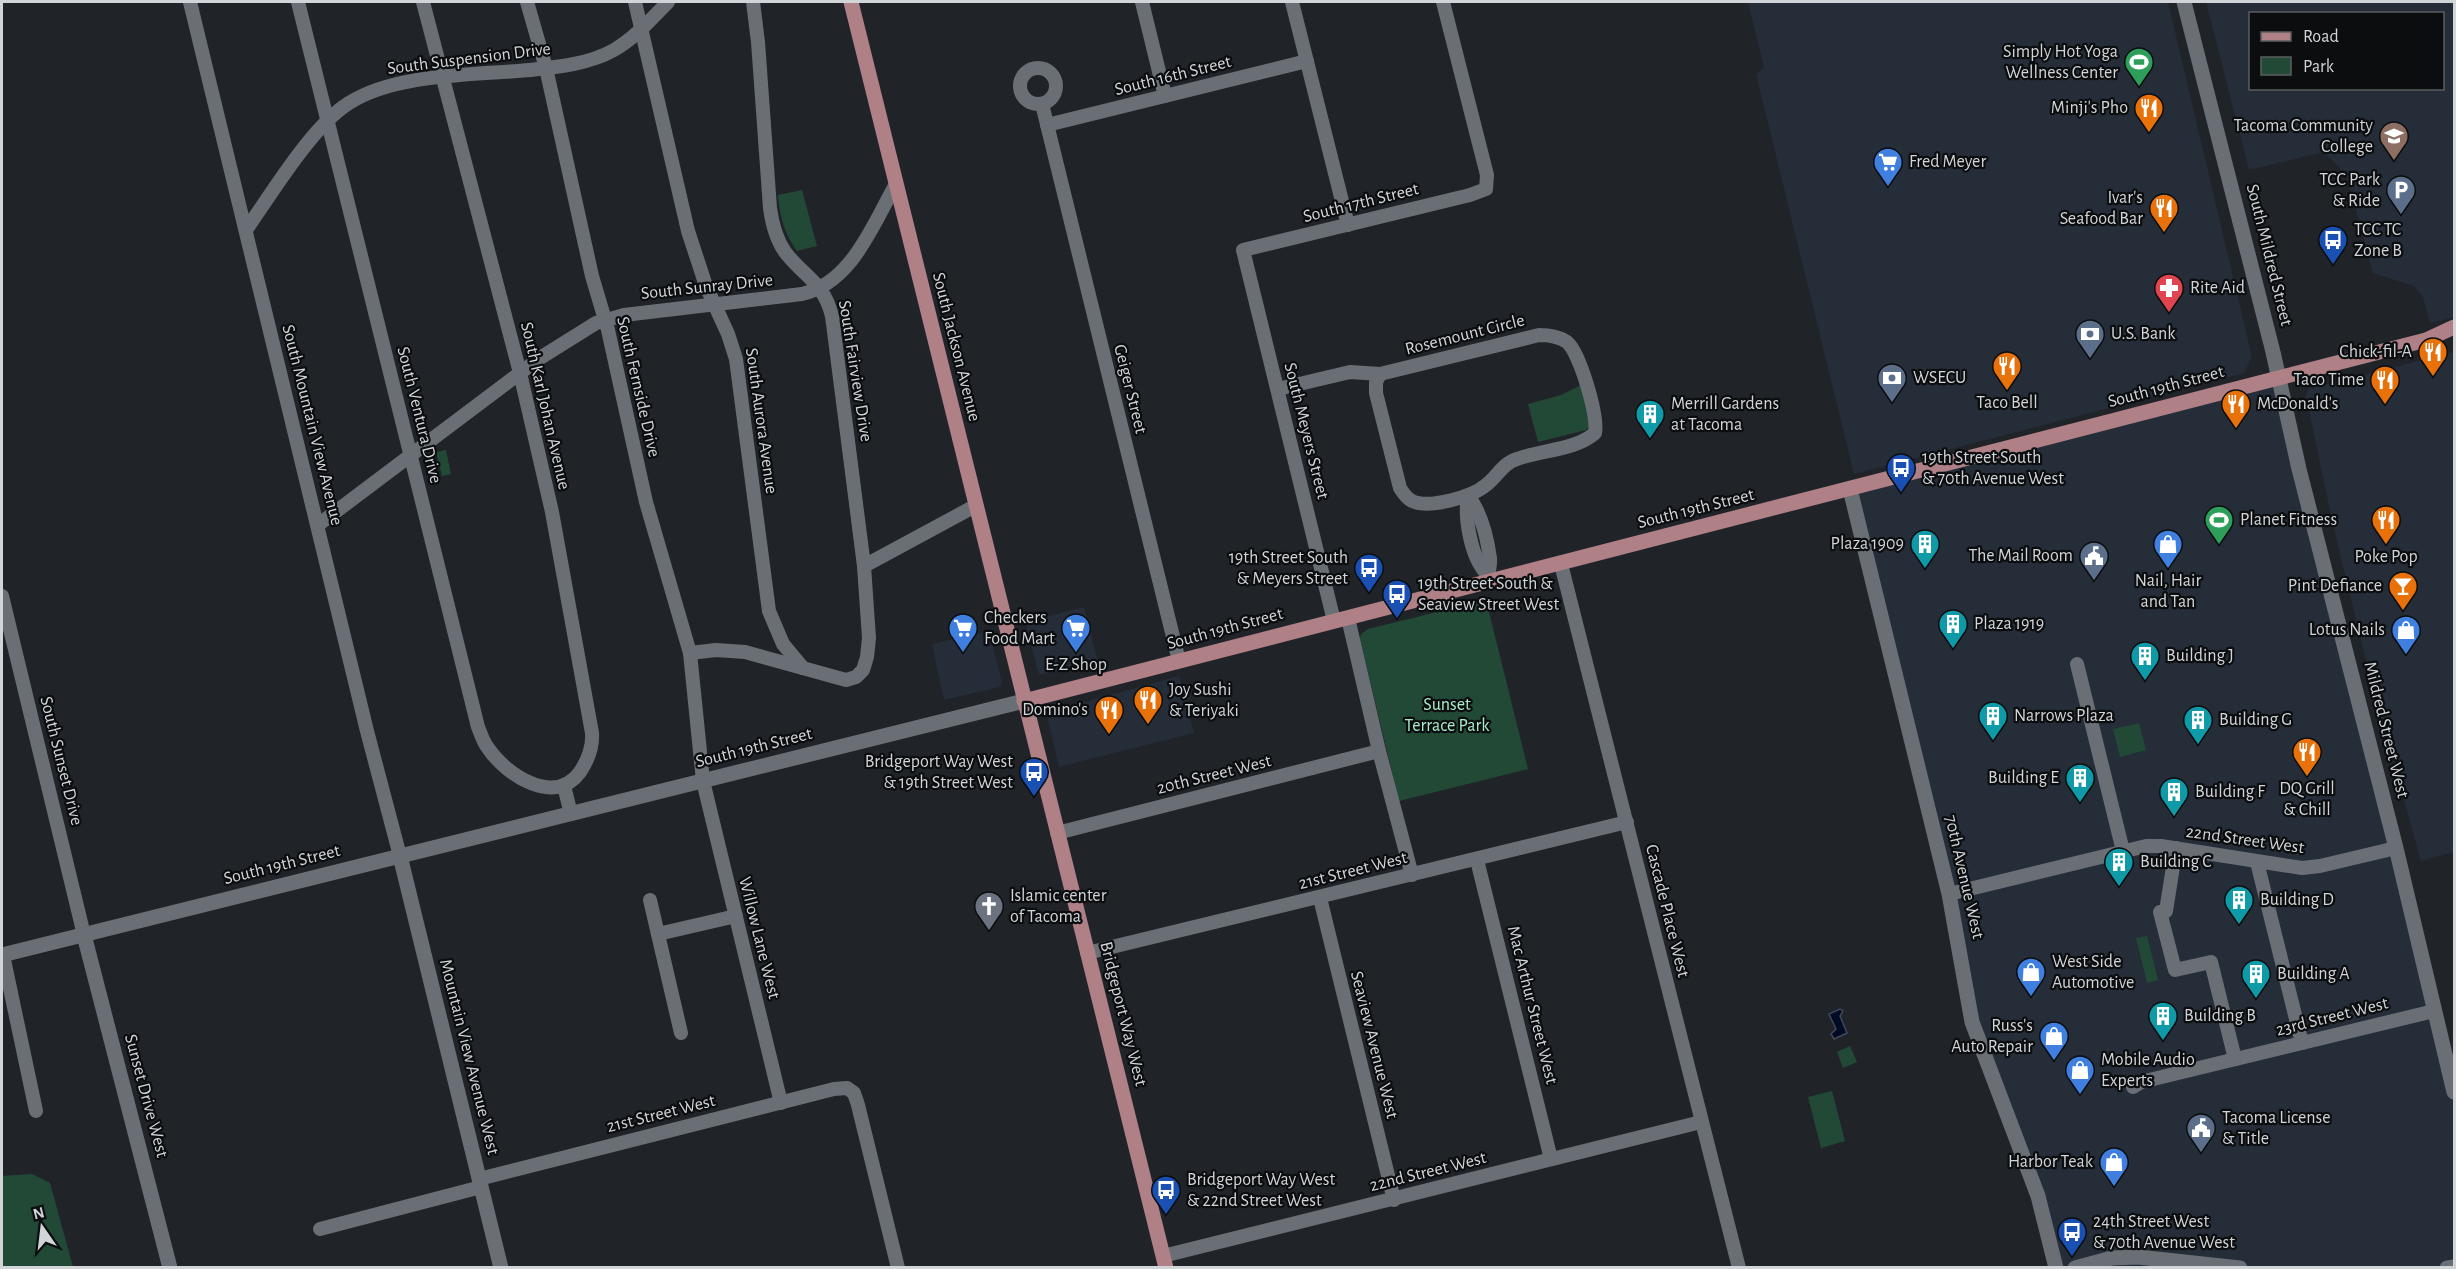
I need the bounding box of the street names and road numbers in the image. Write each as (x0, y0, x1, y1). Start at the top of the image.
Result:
street label: South Suspension Drive (386, 40, 552, 78)
street label: South 16th Street (1113, 53, 1233, 99)
street label: South 17th Street (1301, 180, 1421, 226)
street label: South Mildred Street (2243, 182, 2295, 328)
street label: South Sunray Drive (640, 271, 774, 303)
street label: South Jackson Avenue (929, 271, 983, 423)
street label: South Fairview Drive (835, 299, 875, 443)
street label: Rosemount Circle (1403, 311, 1527, 359)
street label: South Fernside Drive (613, 315, 663, 459)
street label: South Karl Johan Avenue (517, 320, 573, 492)
street label: South Mountain View Avenue (278, 323, 346, 527)
street label: Geiger Street (1110, 343, 1150, 436)
street label: South Ventura Drive (393, 345, 445, 485)
street label: South Aurora Avenue (742, 347, 780, 495)
street label: South Meyers Street (1280, 361, 1332, 501)
street label: South 19th Street (2106, 363, 2226, 411)
street label: South 19th Street (1636, 486, 1756, 532)
street label: South 19th Street (1165, 605, 1285, 653)
street label: Mildred Street West (2360, 660, 2412, 800)
street label: South Sunset Drive (36, 695, 86, 827)
street label: South 19th Street (694, 725, 814, 771)
street label: 20th Street West (1155, 752, 1273, 798)
street label: 70th Avenue West (1941, 813, 1987, 941)
street label: 22nd Street West (2185, 823, 2306, 857)
street label: South 19th Street (222, 842, 342, 888)
street label: Cascade Place West (1642, 843, 1692, 980)
street label: 21st Street West (1297, 849, 1409, 893)
street label: Willow Lane West (735, 875, 783, 1001)
street label: Mac Arthur Street West (1504, 924, 1560, 1086)
street label: Bridgeport Way West (1096, 940, 1150, 1088)
street label: Mountain View Avenue West (436, 957, 502, 1157)
street label: Seaview Avenue West (1347, 969, 1401, 1121)
street label: 23rd Street West (2274, 994, 2390, 1040)
street label: Sunset Drive West (121, 1032, 171, 1160)
street label: 21st Street West (605, 1092, 717, 1136)
street label: 22nd Street West (1368, 1149, 1488, 1195)

